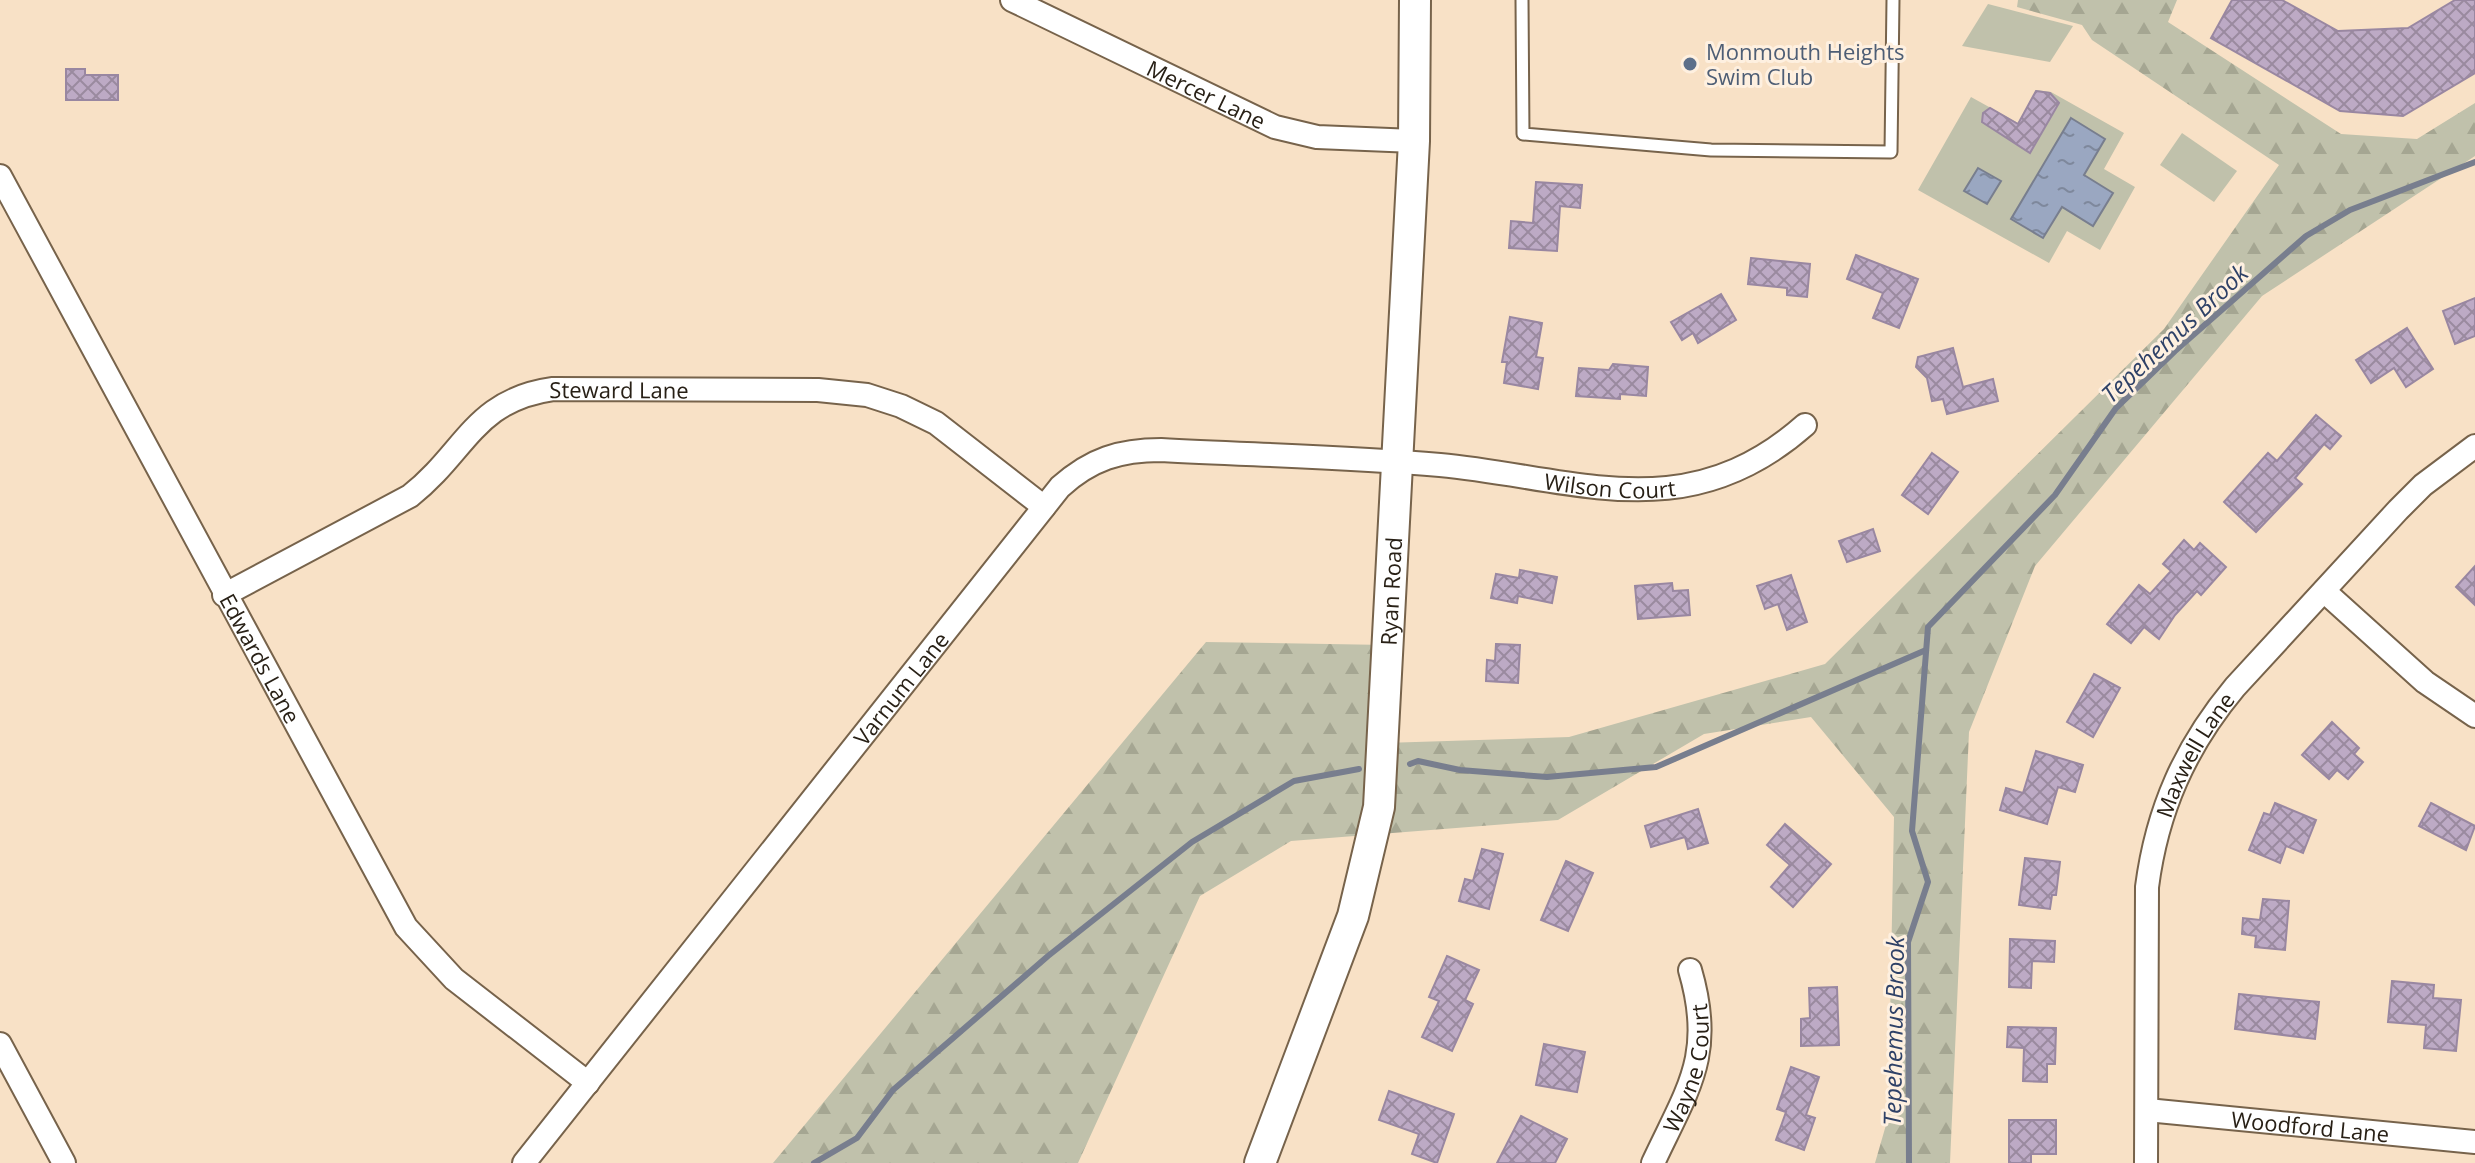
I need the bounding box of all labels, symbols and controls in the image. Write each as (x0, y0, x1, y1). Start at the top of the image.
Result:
place label: Monmouth Heights Swim Club (1706, 36, 1905, 91)
street label: Mercer Lane (1142, 53, 1271, 135)
marker: Monmouth Heights Swim Club (1681, 55, 1699, 73)
water label: Tepehemus Brook (2093, 255, 2255, 410)
street label: Steward Lane (549, 374, 689, 405)
street label: Wilson Court (1542, 465, 1678, 504)
street label: Ryan Road (1373, 536, 1408, 646)
street label: Edwards Lane (213, 588, 308, 728)
street label: Varnum Lane (846, 625, 955, 751)
street label: Maxwell Lane (2148, 686, 2240, 821)
water label: Tepehemus Brook (1875, 935, 1911, 1126)
street label: Wayne Court (1655, 1002, 1715, 1137)
street label: Woodford Lane (2230, 1103, 2391, 1149)

